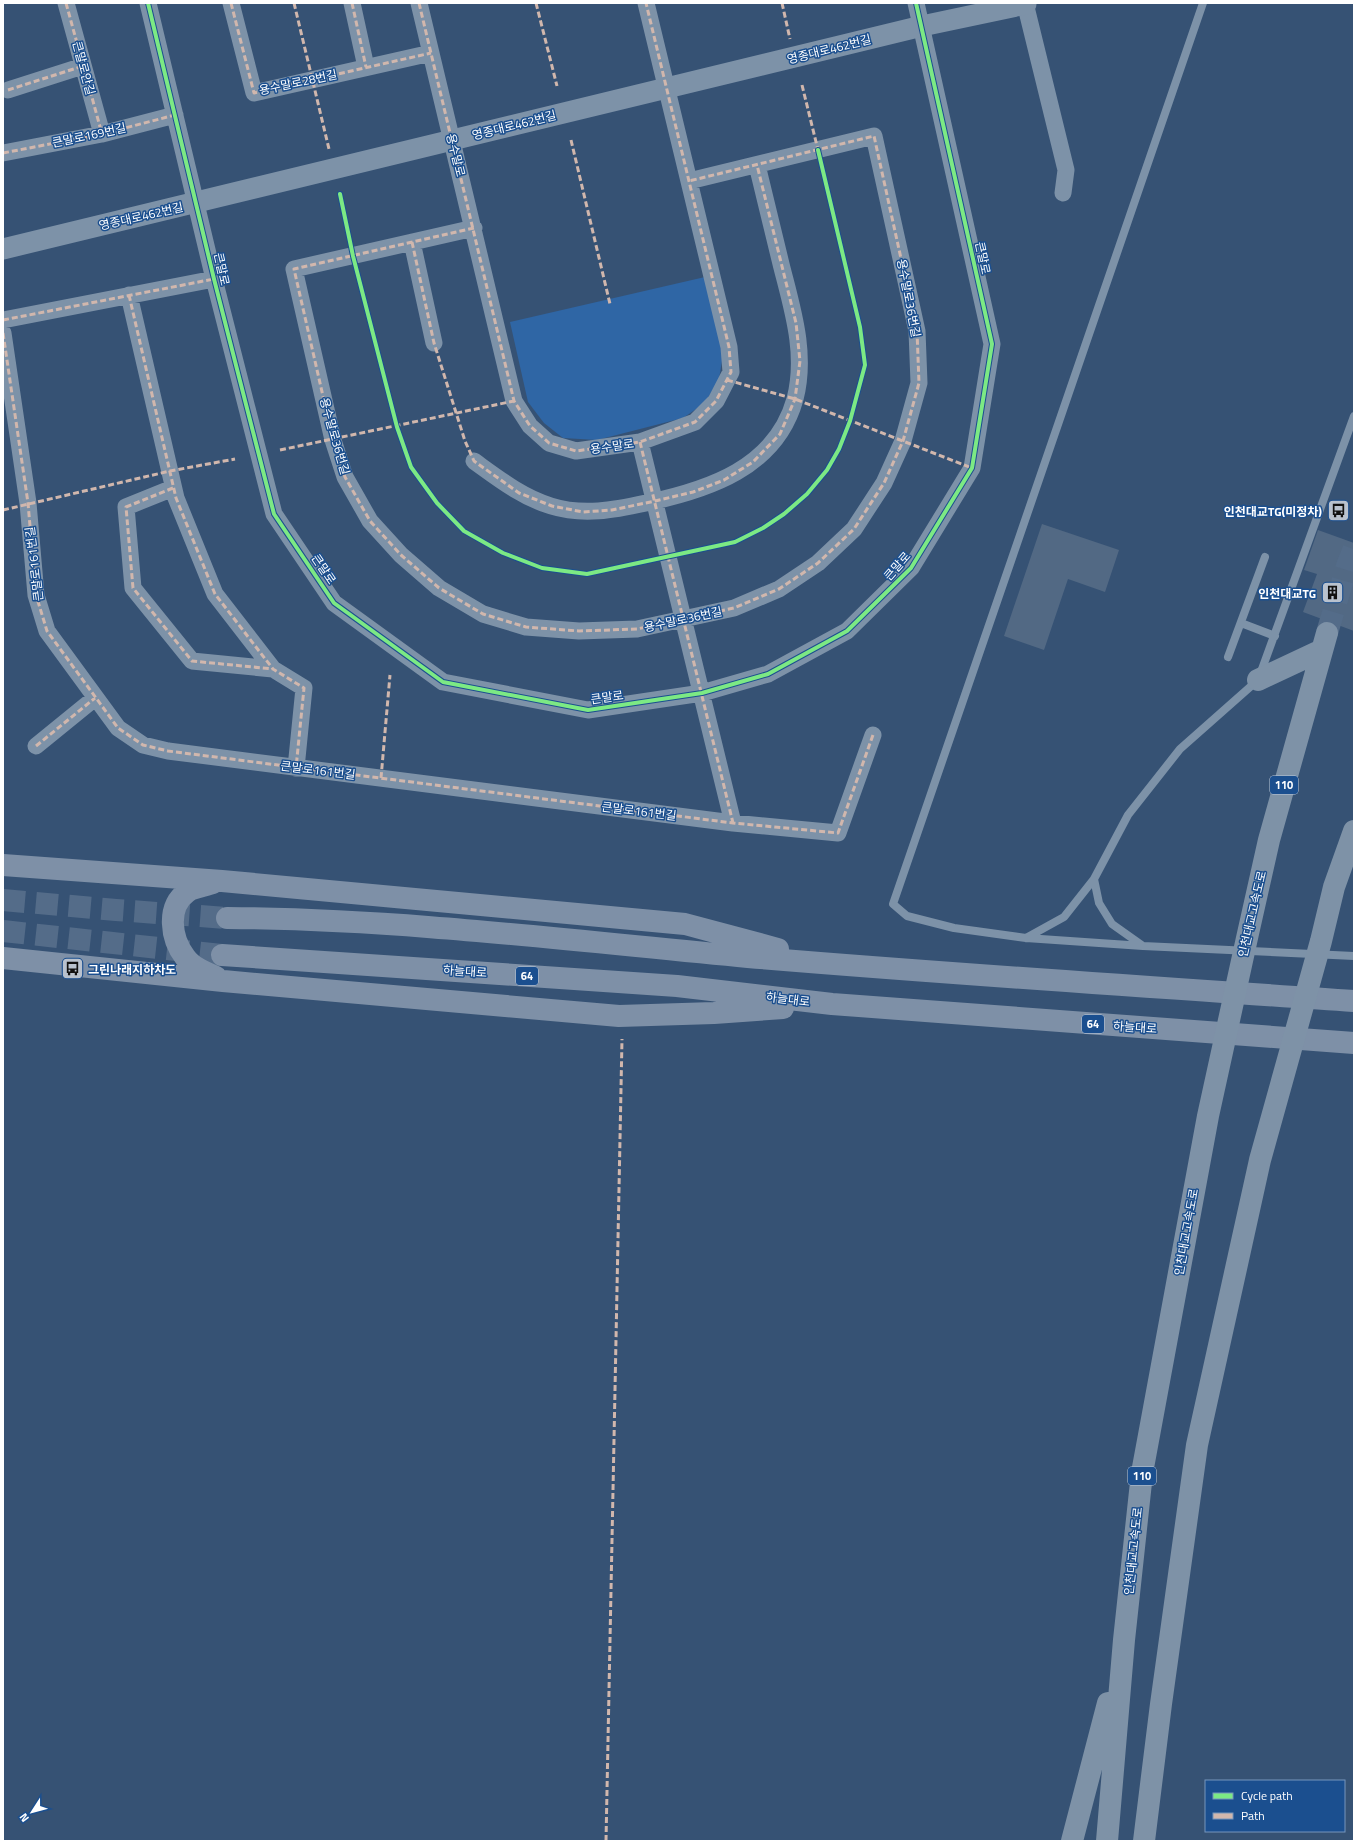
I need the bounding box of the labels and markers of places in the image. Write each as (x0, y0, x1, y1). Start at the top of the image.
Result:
bus stop icon: 인천대교TG(미정차) (1325, 498, 1351, 524)
place label: 인천대교TG(미정차) (1224, 502, 1322, 521)
building icon: 인천대교TG (1319, 580, 1345, 606)
place label: 인천대교TG (1258, 584, 1316, 603)
bus stop icon: 그린나래지하차도 (60, 956, 86, 982)
place label: 그린나래지하차도 (88, 960, 176, 979)

